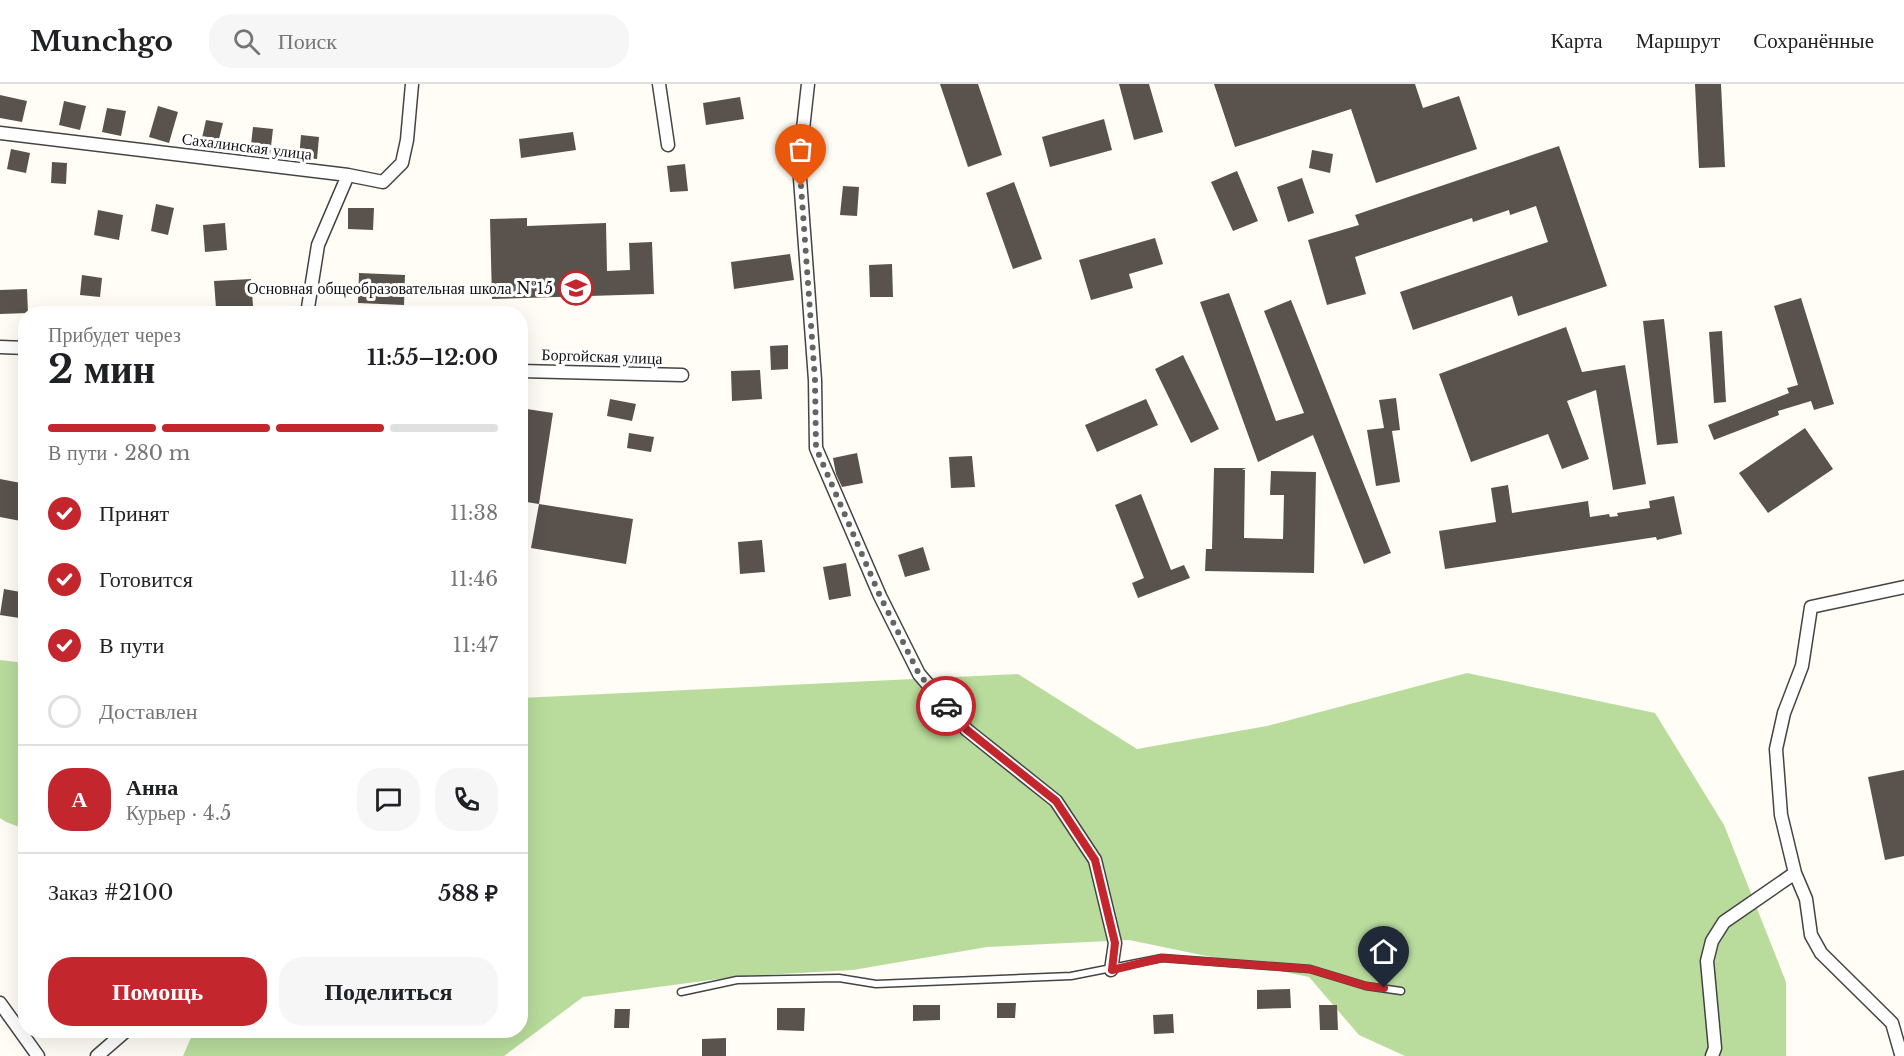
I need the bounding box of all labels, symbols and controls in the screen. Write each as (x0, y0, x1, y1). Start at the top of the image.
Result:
search box (209, 14, 629, 68)
text: Munchgo (30, 24, 173, 59)
icon: search (230, 25, 263, 58)
text: Поиск (278, 28, 337, 55)
text: Карта (1551, 28, 1603, 54)
text: Маршрут (1636, 28, 1720, 54)
text: Сохранённые (1753, 28, 1874, 54)
pin (775, 124, 826, 186)
street label: Сахалинская улица (181, 128, 313, 164)
icon: bag (784, 133, 817, 166)
school or university icon: Основная общеобразовательная школа №15 (558, 270, 594, 306)
place label: Основная общеобразовательная школа №15 (247, 278, 553, 298)
text: Прибудет через (48, 323, 181, 347)
text: 11:55–12:00 (367, 344, 498, 371)
street label: Боргойская улица (541, 344, 663, 368)
text: 2 мин (48, 345, 155, 394)
text: В пути · 280 m (48, 441, 190, 465)
icon: check (48, 497, 81, 530)
text: Принят (99, 500, 169, 527)
text: 11:38 (450, 501, 498, 525)
icon: check (48, 563, 81, 596)
text: Готовится (99, 566, 193, 593)
text: 11:46 (450, 567, 498, 591)
icon: check (48, 629, 81, 662)
text: В пути (99, 632, 164, 659)
text: 11:47 (453, 633, 498, 657)
courier (916, 676, 976, 736)
icon: car (930, 690, 963, 723)
text: Доставлен (99, 698, 198, 725)
button: chat (357, 768, 420, 831)
button: phone (435, 768, 498, 831)
text: Анна (126, 774, 178, 801)
text: А (72, 786, 87, 813)
text: Курьер · 4.5 (126, 801, 231, 825)
text: Заказ #2100 (48, 879, 173, 906)
text: 588 ₽ (438, 880, 498, 907)
pin (1358, 926, 1409, 988)
icon: home (1367, 935, 1400, 968)
button: Помощь (48, 957, 267, 1026)
button: Поделиться (279, 957, 498, 1026)

